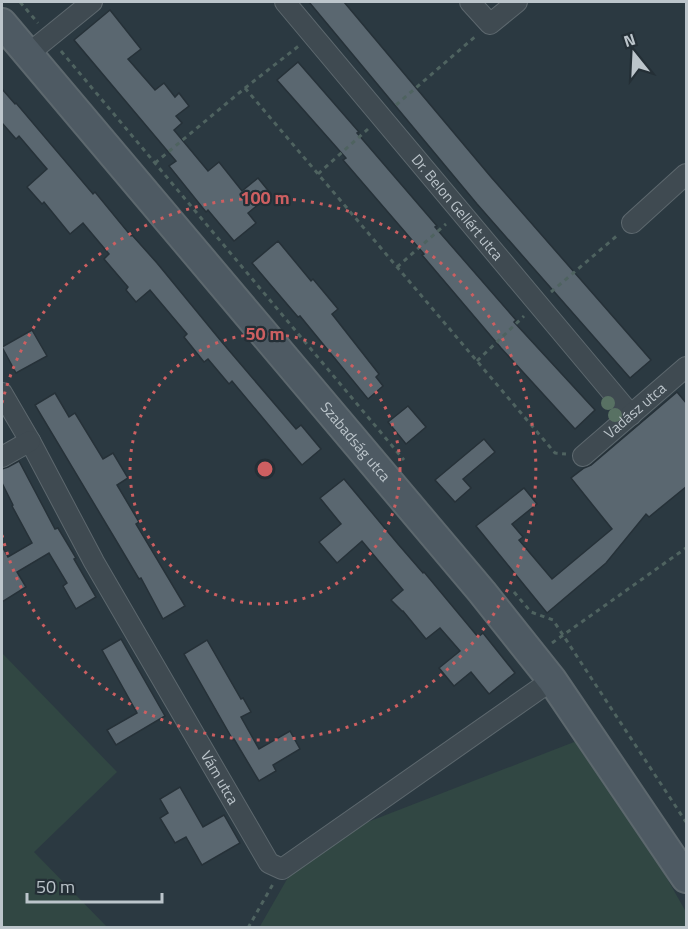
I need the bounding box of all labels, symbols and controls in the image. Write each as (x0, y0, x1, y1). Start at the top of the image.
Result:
north arrow (604, 24, 664, 84)
text: N (620, 27, 638, 53)
street label: Dr. Belon Gellért utca (406, 149, 509, 266)
text: 100 m (240, 184, 290, 211)
text: 50 m (245, 320, 285, 347)
street label: Vadász utca (599, 377, 671, 444)
street label: Szabadság utca (315, 396, 397, 487)
centre of rings (255, 459, 275, 479)
street label: Vám utca (195, 746, 245, 809)
scale bar (27, 866, 162, 904)
text: 50 m (36, 873, 75, 900)

